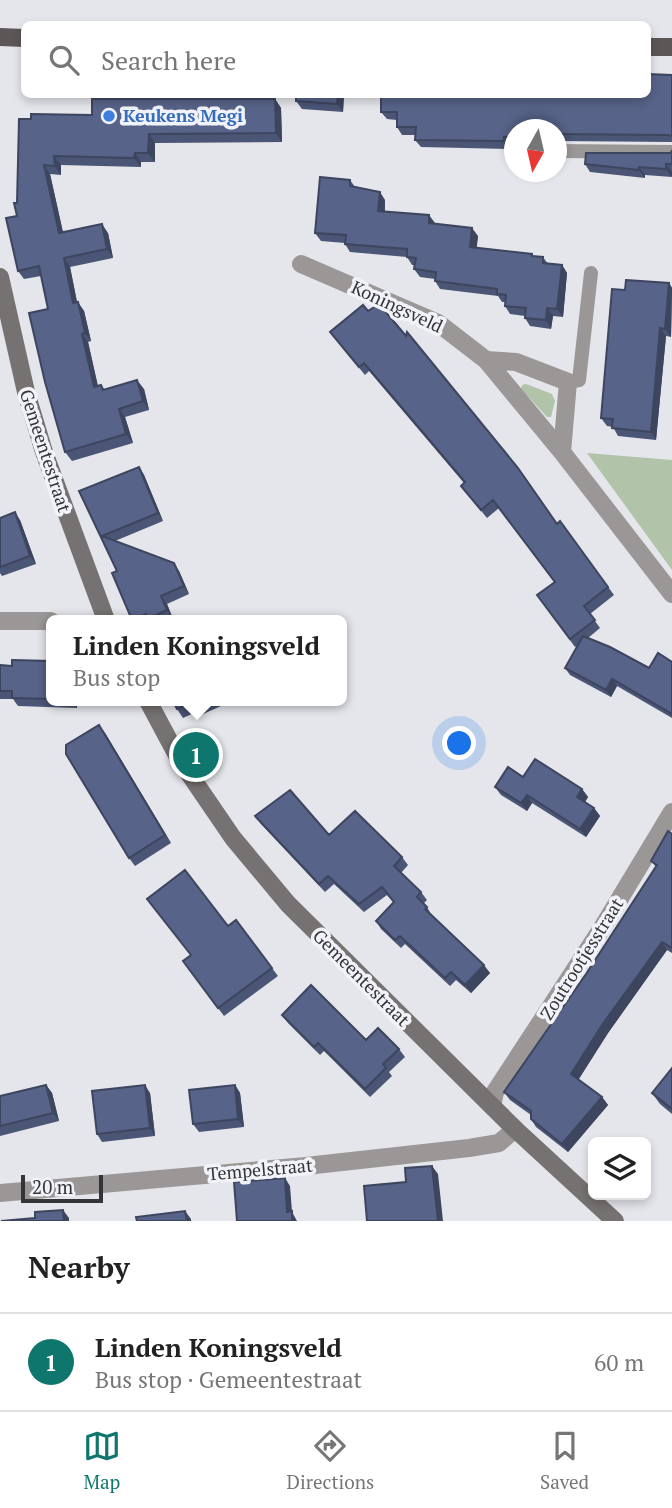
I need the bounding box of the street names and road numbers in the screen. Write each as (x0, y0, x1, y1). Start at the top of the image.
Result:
street label: Koningsveld (348, 274, 447, 338)
street label: Gemeentestraat (15, 386, 77, 515)
street label: Zoutrootjesstraat (534, 893, 628, 1024)
street label: Gemeentestraat (308, 924, 416, 1031)
street label: Tempelstraat (206, 1152, 314, 1186)

